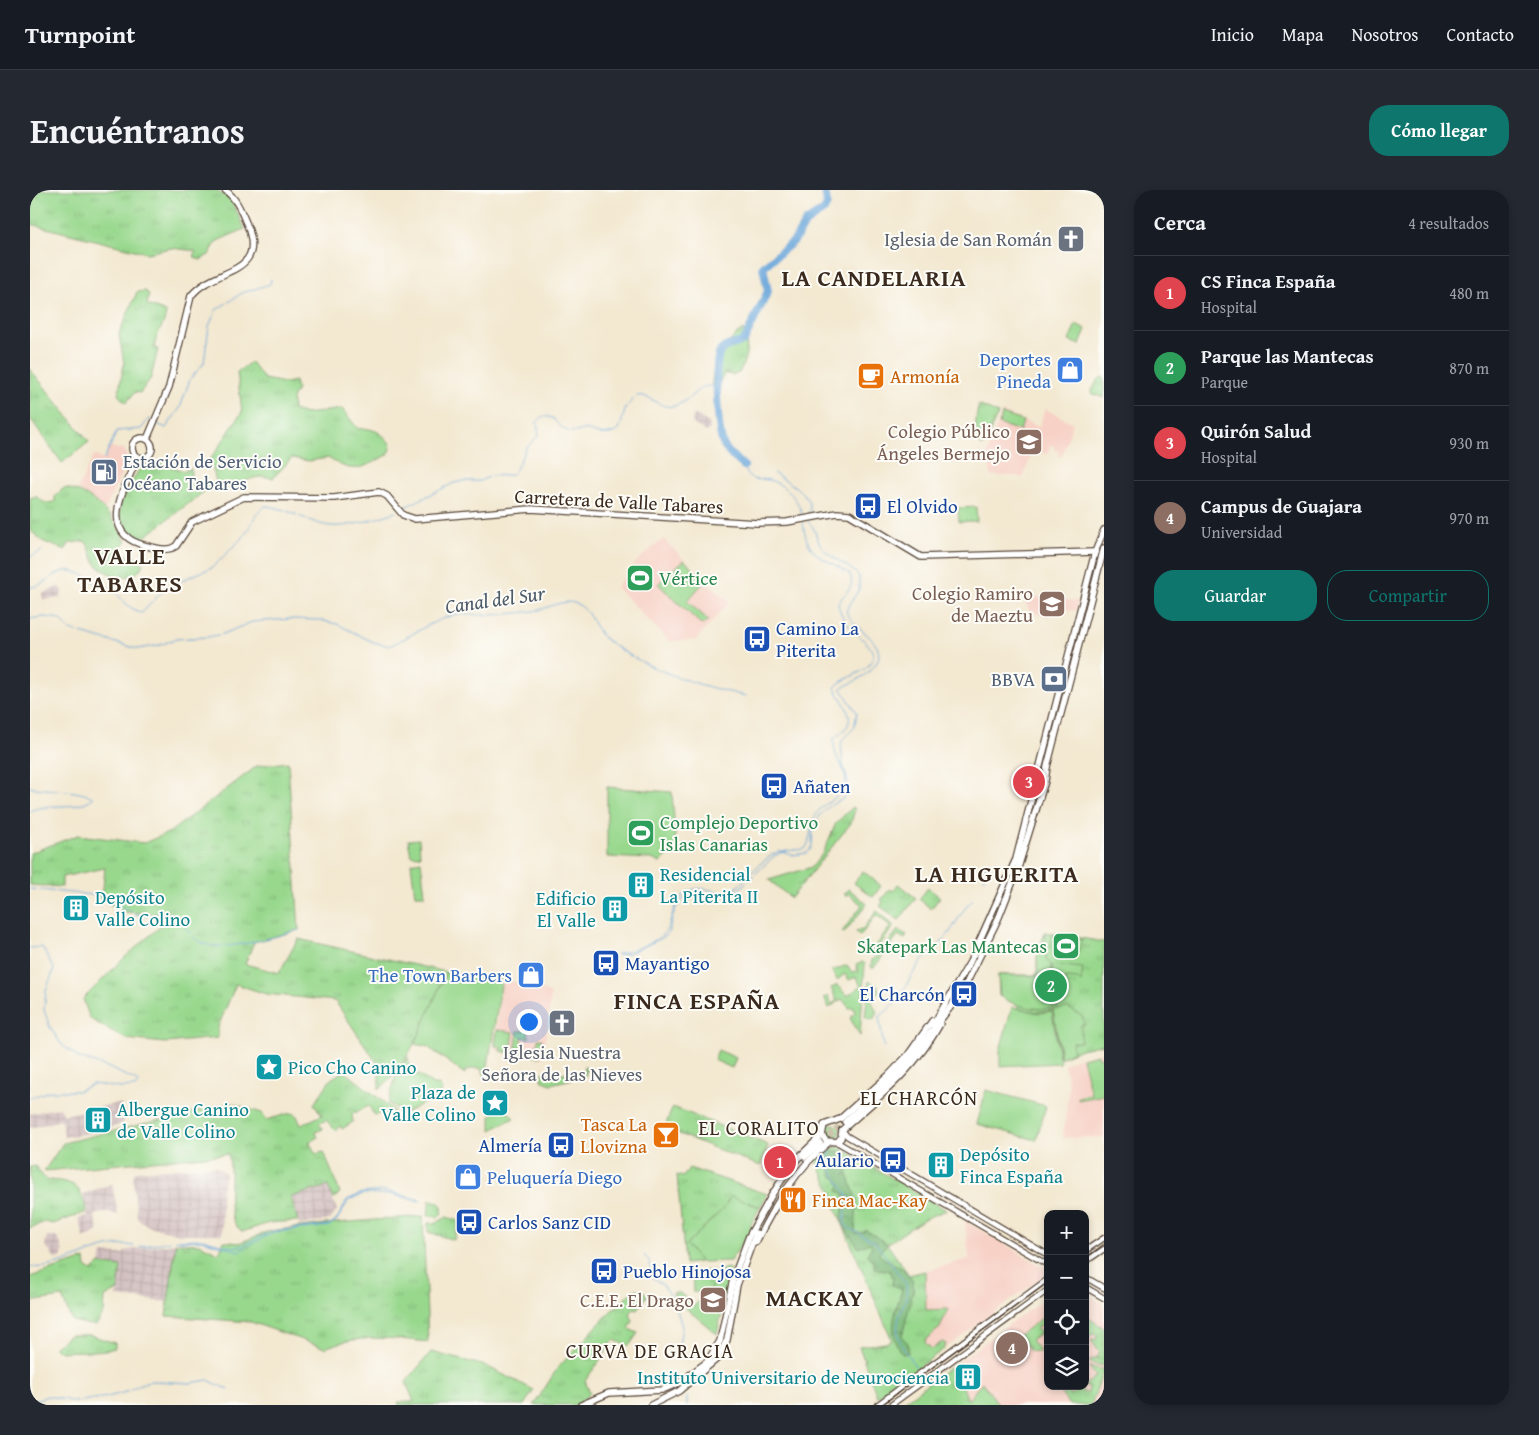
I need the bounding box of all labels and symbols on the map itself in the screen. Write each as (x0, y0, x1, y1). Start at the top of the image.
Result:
church icon: Iglesia de San Román (1056, 224, 1086, 254)
place label: Iglesia de San Román (884, 225, 1052, 253)
district label: LA CANDELARIA (782, 260, 966, 295)
place label: Deportes Pineda (980, 345, 1051, 395)
shop icon: Deportes Pineda (1055, 355, 1085, 385)
cafe icon: Armonía (856, 361, 886, 391)
place label: Armonía (890, 362, 960, 390)
place label: Colegio Público Ángeles Bermejo (877, 417, 1010, 467)
school or university icon: Colegio Público Ángeles Bermejo (1014, 427, 1044, 457)
place label: Estación de Servicio Océano Tabares (123, 447, 282, 497)
fuel station icon: Estación de Servicio Océano Tabares (89, 457, 119, 487)
street label: Carretera de Valle Tabares (514, 482, 724, 520)
bus stop icon: El Olvido (853, 491, 883, 521)
place label: El Olvido (887, 492, 958, 520)
district label: VALLE TABARES (77, 538, 183, 601)
sports icon: Vértice (625, 563, 655, 593)
place label: Vértice (659, 564, 718, 592)
water label: Canal del Sur (443, 578, 547, 620)
place label: Colegio Ramiro de Maeztu (912, 579, 1034, 629)
school or university icon: Colegio Ramiro de Maeztu (1037, 589, 1067, 619)
place label: Camino La Piterita (776, 614, 859, 664)
bus stop icon: Camino La Piterita (742, 624, 772, 654)
bank icon: BBVA (1039, 664, 1069, 694)
place label: BBVA (991, 665, 1035, 693)
pin: 3 (1013, 763, 1045, 801)
bus stop icon: Añaten (759, 771, 789, 801)
place label: Añaten (793, 772, 851, 800)
place label: Complejo Deportivo Islas Canarias (660, 808, 818, 858)
sports icon: Complejo Deportivo Islas Canarias (626, 818, 656, 848)
district label: LA HIGUERITA (915, 856, 1079, 891)
place label: Residencial La Piterita II (660, 860, 758, 910)
building icon: Residencial La Piterita II (626, 870, 656, 900)
place label: Depósito Valle Colino (95, 883, 190, 933)
place label: Edificio El Valle (536, 884, 596, 934)
building icon: Depósito Valle Colino (61, 893, 91, 923)
building icon: Edificio El Valle (600, 894, 630, 924)
sports icon: Skatepark Las Mantecas (1051, 931, 1081, 961)
place label: Skatepark Las Mantecas (857, 932, 1047, 960)
bus stop icon: Mayantigo (591, 948, 621, 978)
place label: Mayantigo (625, 949, 710, 977)
shop icon: The Town Barbers (516, 960, 546, 990)
place label: The Town Barbers (368, 961, 512, 989)
pin: 2 (1035, 967, 1067, 1005)
bus stop icon: El Charcón (949, 979, 979, 1009)
place label: El Charcón (860, 980, 945, 1008)
district label: FINCA ESPAÑA (614, 983, 780, 1018)
church icon: Iglesia Nuestra Señora de las Nieves (547, 1008, 577, 1038)
your location (516, 1009, 542, 1035)
place label: Iglesia Nuestra Señora de las Nieves (482, 1038, 642, 1088)
place icon: Pico Cho Canino (254, 1052, 284, 1082)
place label: Pico Cho Canino (288, 1053, 416, 1081)
place label: Plaza de Valle Colino (381, 1078, 476, 1128)
district label: EL CHARCÓN (860, 1083, 978, 1112)
place icon: Plaza de Valle Colino (480, 1088, 510, 1118)
place label: Albergue Canino de Valle Colino (117, 1095, 249, 1145)
building icon: Albergue Canino de Valle Colino (83, 1105, 113, 1135)
place label: Tasca La Llovizna (580, 1110, 647, 1160)
district label: EL CORALITO (698, 1113, 820, 1142)
bar icon: Tasca La Llovizna (651, 1120, 681, 1150)
bus stop icon: Almería (546, 1130, 576, 1160)
place label: Almería (479, 1131, 542, 1159)
place label: Depósito Finca España (960, 1140, 1063, 1190)
pin: 1 (764, 1143, 796, 1181)
bus stop icon: Aulario (878, 1145, 908, 1175)
place label: Aulario (815, 1146, 874, 1174)
building icon: Depósito Finca España (926, 1150, 956, 1180)
shop icon: Peluquería Diego (453, 1162, 483, 1192)
place label: Peluquería Diego (487, 1163, 622, 1191)
restaurant icon: Finca Mac-Kay (778, 1185, 808, 1215)
place label: Finca Mac-Kay (812, 1186, 929, 1214)
bus stop icon: Carlos Sanz CID (454, 1207, 484, 1237)
place label: Carlos Sanz CID (488, 1208, 611, 1236)
bus stop icon: Pueblo Hinojosa (589, 1256, 619, 1286)
place label: Pueblo Hinojosa (623, 1257, 751, 1285)
district label: MACKAY (766, 1280, 864, 1315)
school or university icon: C.E.E. El Drago (698, 1285, 728, 1315)
place label: C.E.E. El Drago (580, 1286, 694, 1314)
pin: 4 (996, 1329, 1028, 1367)
district label: CURVA DE GRACIA (566, 1336, 734, 1365)
building icon: Instituto Universitario de Neurociencia (953, 1362, 983, 1392)
place label: Instituto Universitario de Neurociencia (637, 1363, 949, 1391)

